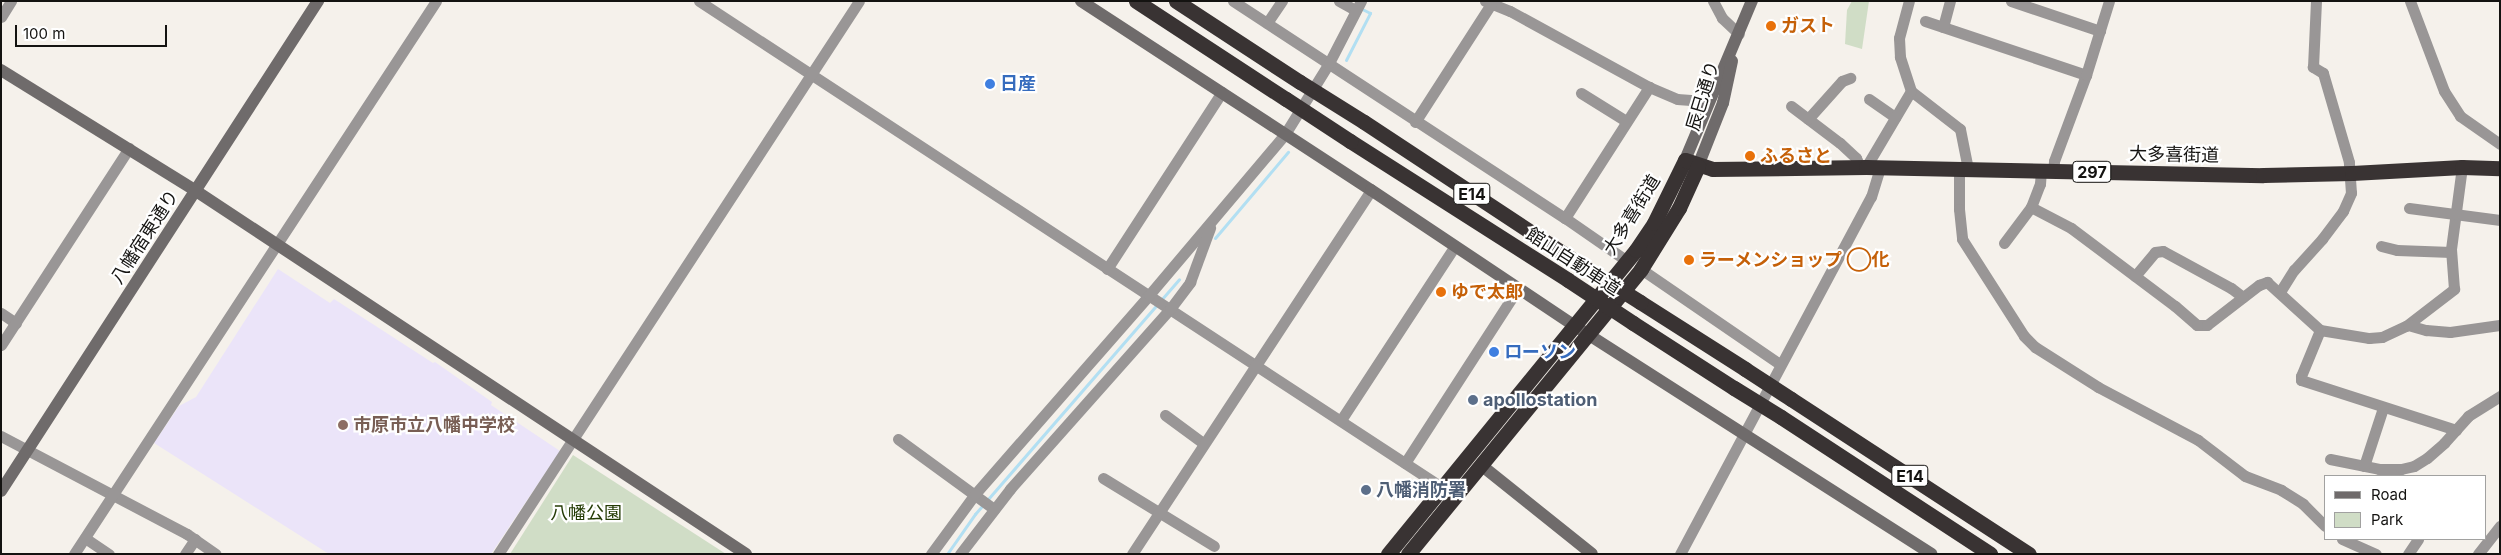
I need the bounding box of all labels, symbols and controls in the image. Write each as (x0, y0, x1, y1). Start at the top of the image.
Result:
scale bar (18, 15, 170, 47)
place label: ガスト (1781, 15, 1835, 37)
marker: ガスト (1765, 20, 1777, 32)
text: 100 m (23, 24, 65, 43)
street label: 辰巳通り (1682, 58, 1724, 134)
place label: 日産 (1000, 73, 1036, 95)
marker: 日産 (984, 78, 996, 90)
street label: 大多喜街道 (2129, 143, 2219, 167)
place label: ふるさと (1760, 145, 1832, 167)
marker: ふるさと (1744, 150, 1756, 162)
road number: 297 (2072, 158, 2112, 186)
street label: 大多喜街道 (1599, 171, 1665, 259)
road number: E14 (1453, 180, 1491, 208)
street label: 八幡宿東通り (107, 186, 183, 288)
street label: 館山自動車道 (1522, 224, 1624, 300)
place label: ラーメンショップ ◯化 (1699, 249, 1890, 271)
marker: ラーメンショップ ◯化 (1683, 254, 1695, 266)
place label: ゆで太郎 (1451, 281, 1523, 303)
marker: ゆで太郎 (1435, 286, 1447, 298)
place label: ローソン (1504, 341, 1576, 363)
marker: ローソン (1488, 346, 1500, 358)
place label: apollostation (1483, 389, 1598, 411)
marker: apollostation (1467, 394, 1479, 406)
place label: 市原市立八幡中学校 (353, 414, 515, 436)
marker: 市原市立八幡中学校 (337, 419, 349, 431)
road number: E14 (1891, 462, 1929, 490)
legend (2324, 475, 2486, 540)
place label: 八幡消防署 (1376, 479, 1466, 501)
marker: 八幡消防署 (1360, 484, 1372, 496)
text: Road (2371, 485, 2407, 504)
park label: 八幡公園 (550, 502, 622, 524)
text: Park (2371, 510, 2403, 529)

